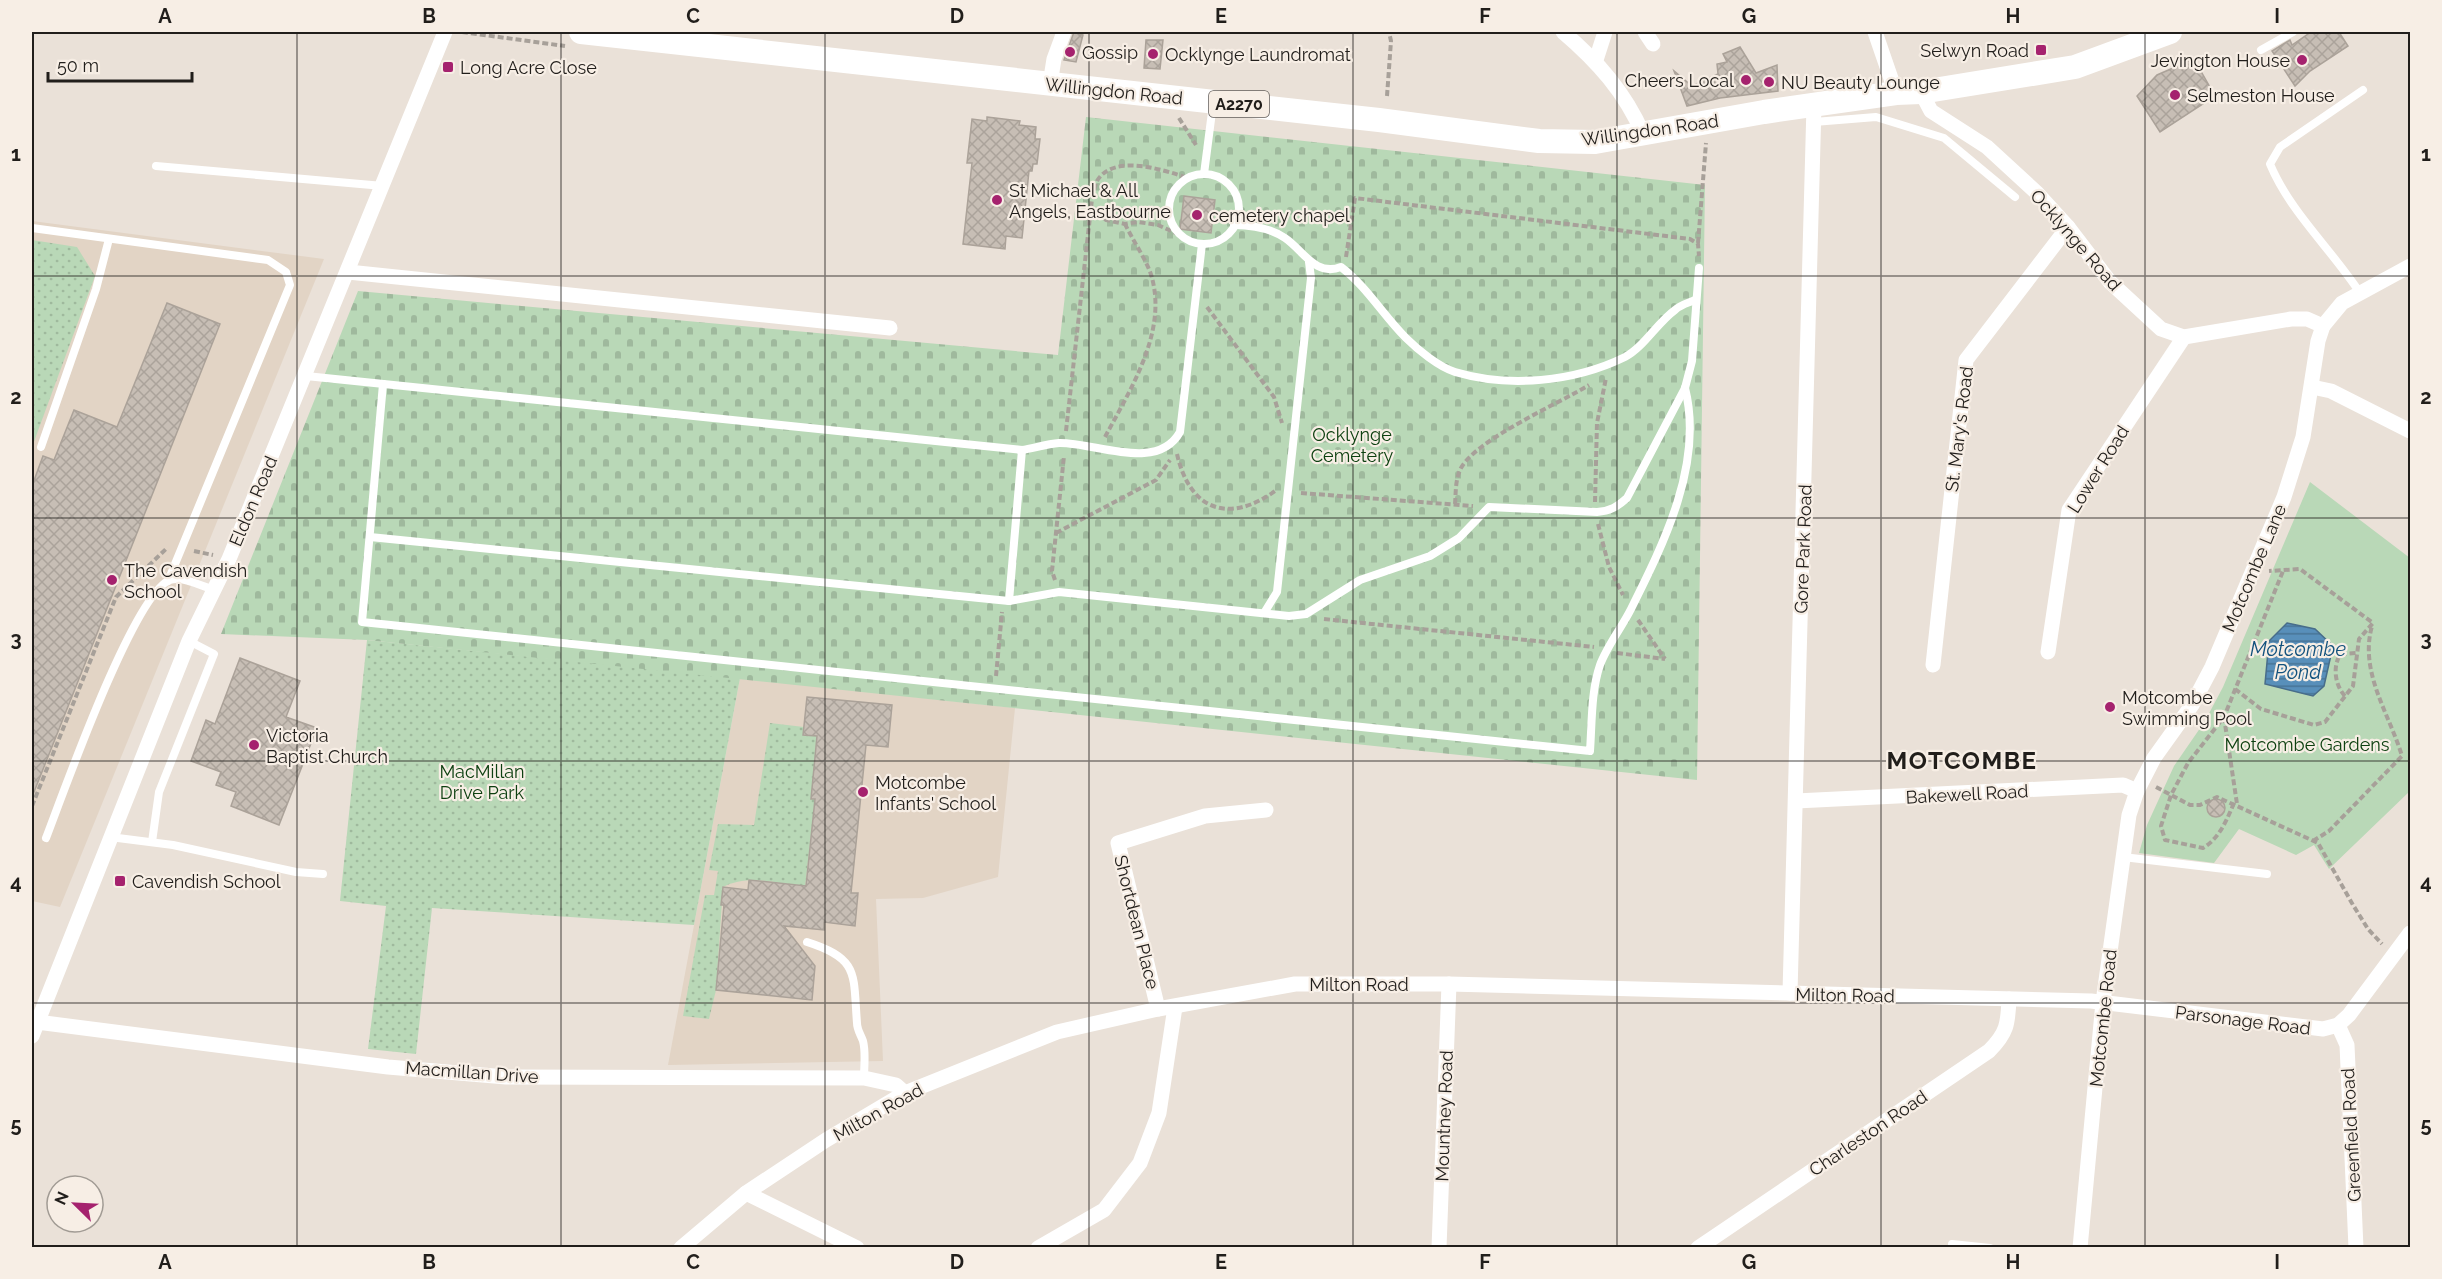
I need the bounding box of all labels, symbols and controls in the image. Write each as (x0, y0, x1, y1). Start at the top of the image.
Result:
text: A (158, 4, 172, 28)
text: B (422, 4, 436, 28)
text: C (686, 4, 700, 28)
text: D (950, 4, 964, 28)
text: E (1215, 4, 1227, 28)
text: F (1479, 4, 1491, 28)
text: G (1742, 4, 1756, 28)
text: H (2006, 4, 2020, 28)
text: I (2274, 4, 2280, 28)
place label: Selwyn Road (1920, 40, 2029, 61)
place label: Gossip (1082, 42, 1138, 63)
marker: Selwyn Road (2034, 43, 2048, 57)
place label: Ocklynge Laundromat (1165, 44, 1351, 65)
scale bar (48, 45, 192, 83)
marker: Gossip (1063, 45, 1077, 59)
marker: Ocklynge Laundromat (1146, 47, 1160, 61)
place label: Jevington House (2151, 50, 2290, 71)
marker: Jevington House (2295, 53, 2309, 67)
text: 50 m (57, 55, 99, 76)
place label: Long Acre Close (460, 57, 597, 78)
marker: Long Acre Close (441, 60, 455, 74)
place label: Cheers Local (1625, 70, 1734, 91)
place label: NU Beauty Lounge (1781, 72, 1940, 93)
street label: Willingdon Road (1044, 73, 1184, 109)
marker: Cheers Local (1739, 73, 1753, 87)
marker: NU Beauty Lounge (1762, 75, 1776, 89)
place label: Selmeston House (2187, 85, 2335, 106)
marker: Selmeston House (2168, 88, 2182, 102)
road number: A2270 (1209, 91, 1269, 117)
street label: Willingdon Road (1580, 110, 1720, 150)
text: 1 (11, 142, 21, 166)
text: 1 (2421, 142, 2431, 166)
place label: St Michael & All Angels, Eastbourne (1009, 180, 1171, 222)
street label: Ocklynge Road (2026, 185, 2126, 295)
marker: St Michael & All Angels, Eastbourne (990, 193, 1004, 207)
place label: cemetery chapel (1209, 205, 1350, 226)
marker: cemetery chapel (1190, 208, 1204, 222)
street label: St. Mary's Road (1941, 365, 1977, 493)
text: 2 (10, 385, 22, 409)
text: 2 (2420, 385, 2432, 409)
street label: Lower Road (2063, 421, 2133, 517)
park label: Ocklynge Cemetery (1311, 424, 1393, 466)
street label: Eldon Road (225, 453, 281, 549)
street label: Gore Park Road (1790, 484, 1816, 614)
street label: Motcombe Lane (2218, 501, 2291, 635)
place label: The Cavendish School (124, 560, 247, 602)
marker: The Cavendish School (105, 573, 119, 587)
text: 3 (10, 627, 22, 651)
text: 3 (2420, 627, 2432, 651)
water label: Motcombe Pond (2250, 637, 2346, 684)
place label: Motcombe Swimming Pool (2122, 687, 2252, 729)
marker: Motcombe Swimming Pool (2103, 700, 2117, 714)
place label: Victoria Baptist Church (266, 725, 388, 767)
park label: Motcombe Gardens (2224, 734, 2390, 755)
marker: Victoria Baptist Church (247, 738, 261, 752)
district label: MOTCOMBE (1887, 746, 2037, 775)
park label: MacMillan Drive Park (439, 761, 525, 803)
place label: Motcombe Infants' School (875, 772, 996, 814)
street label: Bakewell Road (1905, 780, 2029, 808)
marker: Motcombe Infants' School (856, 785, 870, 799)
street label: Shortdean Place (1110, 853, 1164, 992)
text: 4 (10, 870, 22, 894)
text: 4 (2420, 870, 2432, 894)
place label: Cavendish School (132, 871, 281, 892)
marker: Cavendish School (113, 874, 127, 888)
street label: Motcombe Road (2085, 948, 2121, 1088)
street label: Milton Road (1309, 974, 1409, 995)
street label: Milton Road (1795, 984, 1895, 1006)
street label: Parsonage Road (2174, 1001, 2312, 1039)
street label: Mountney Road (1431, 1050, 1457, 1182)
street label: Macmillan Drive (405, 1057, 540, 1087)
street label: Greenfield Road (2337, 1068, 2365, 1202)
street label: Milton Road (829, 1079, 927, 1145)
street label: Charleston Road (1805, 1086, 1931, 1180)
text: 5 (10, 1113, 22, 1137)
text: 5 (2420, 1113, 2432, 1137)
north arrow (45, 1174, 105, 1234)
text: N (51, 1189, 73, 1208)
text: A (158, 1250, 172, 1274)
text: B (422, 1250, 436, 1274)
text: C (686, 1250, 700, 1274)
text: D (950, 1250, 964, 1274)
text: E (1215, 1250, 1227, 1274)
text: F (1479, 1250, 1491, 1274)
text: G (1742, 1250, 1756, 1274)
text: H (2006, 1250, 2020, 1274)
text: I (2274, 1250, 2280, 1274)

